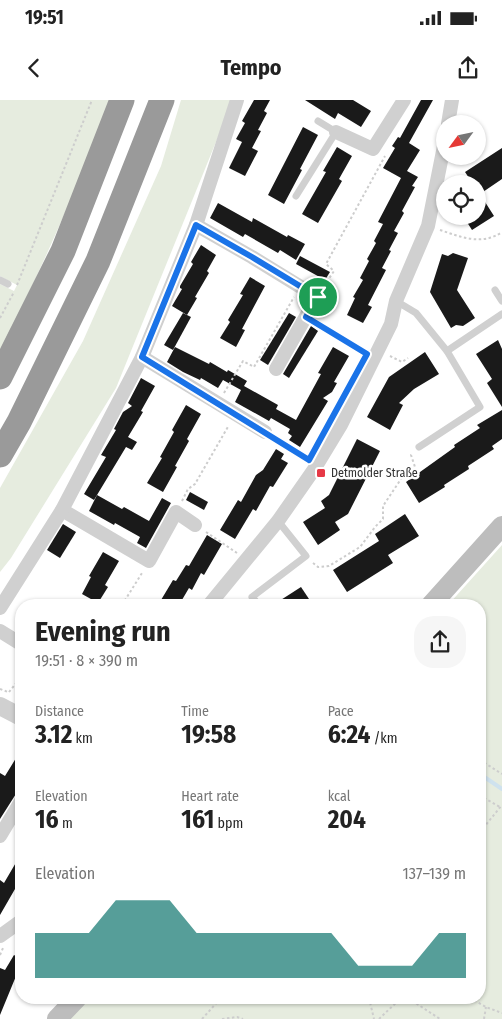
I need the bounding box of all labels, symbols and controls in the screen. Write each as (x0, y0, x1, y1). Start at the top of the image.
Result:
text: 19:51 (25, 6, 64, 29)
icon: back (20, 54, 48, 82)
text: Tempo (220, 54, 282, 81)
icon: share (454, 54, 482, 82)
north arrow (436, 115, 486, 165)
map controls (436, 115, 486, 225)
button: locate (436, 175, 486, 225)
pin (297, 276, 339, 318)
icon: arrive (304, 283, 332, 311)
place label: Detmolder Straße (331, 466, 418, 480)
marker: Detmolder Straße (315, 467, 327, 479)
text: Evening run (35, 615, 171, 648)
button: share (414, 616, 466, 668)
text: 19:51 · 8 × 390 m (35, 651, 138, 670)
text: Distance (35, 703, 84, 720)
text: Time (181, 703, 209, 720)
text: Pace (328, 703, 354, 720)
text: 3.12 (35, 720, 72, 750)
text: 19:58 (181, 720, 236, 750)
text: 6:24 (328, 720, 370, 750)
text: km (72, 730, 93, 747)
text: /km (370, 730, 398, 747)
text: Elevation (35, 788, 88, 805)
text: Heart rate (181, 788, 239, 805)
text: kcal (328, 788, 350, 805)
text: 16 (35, 805, 59, 835)
text: 161 (181, 805, 214, 835)
text: 204 (328, 805, 366, 835)
text: m (59, 815, 73, 832)
text: bpm (214, 815, 243, 832)
text: Elevation (35, 864, 95, 883)
text: 137–139 m (403, 864, 466, 883)

